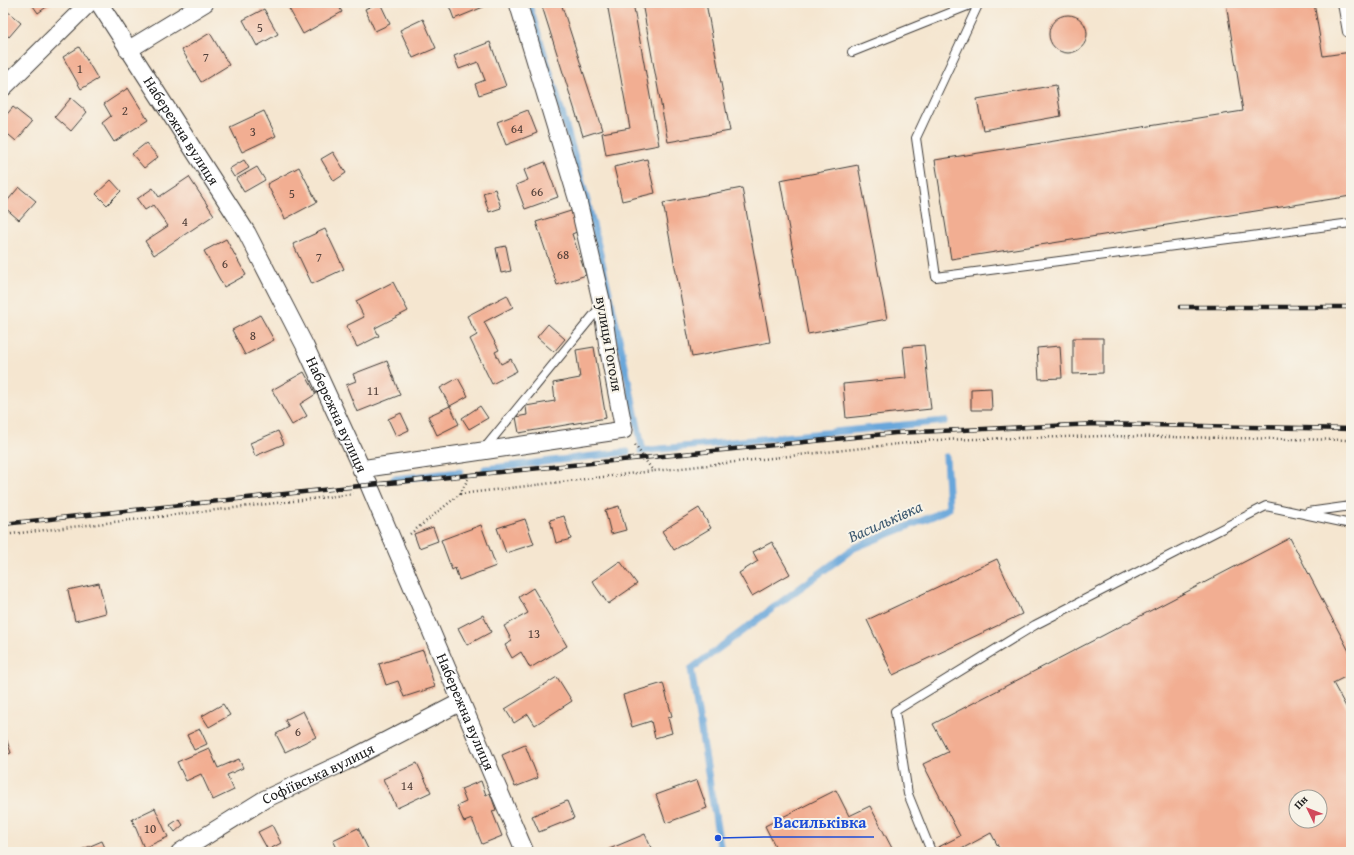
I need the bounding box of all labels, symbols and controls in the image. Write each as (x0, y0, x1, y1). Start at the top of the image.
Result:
house number: 5 (257, 18, 263, 37)
house number: 7 (203, 48, 209, 67)
house number: 1 (77, 59, 83, 78)
street label: Набережна вулиця (139, 72, 225, 189)
house number: 2 (122, 101, 128, 120)
house number: 64 (511, 119, 523, 138)
house number: 3 (250, 122, 256, 141)
house number: 66 (531, 182, 543, 201)
house number: 5 (289, 184, 295, 203)
house number: 4 (182, 212, 188, 231)
house number: 68 (557, 245, 569, 264)
house number: 7 (316, 248, 322, 267)
house number: 6 (222, 254, 228, 273)
street label: вулиця Гоголя (591, 295, 628, 394)
house number: 8 (250, 326, 256, 345)
street label: Набережна вулиця (301, 353, 373, 476)
house number: 11 (367, 381, 379, 400)
water label: Васильківка (843, 494, 927, 548)
house number: 13 (528, 624, 540, 643)
street label: Набережна вулиця (432, 650, 500, 774)
house number: 6 (295, 722, 301, 741)
street label: Софіївська вулиця (258, 737, 378, 809)
house number: 14 (401, 776, 413, 795)
north arrow (1288, 789, 1328, 829)
text: Пн (1290, 791, 1312, 813)
callout: Васильківка (765, 809, 874, 837)
text: Васильківка (773, 810, 867, 834)
house number: 10 (144, 819, 156, 838)

